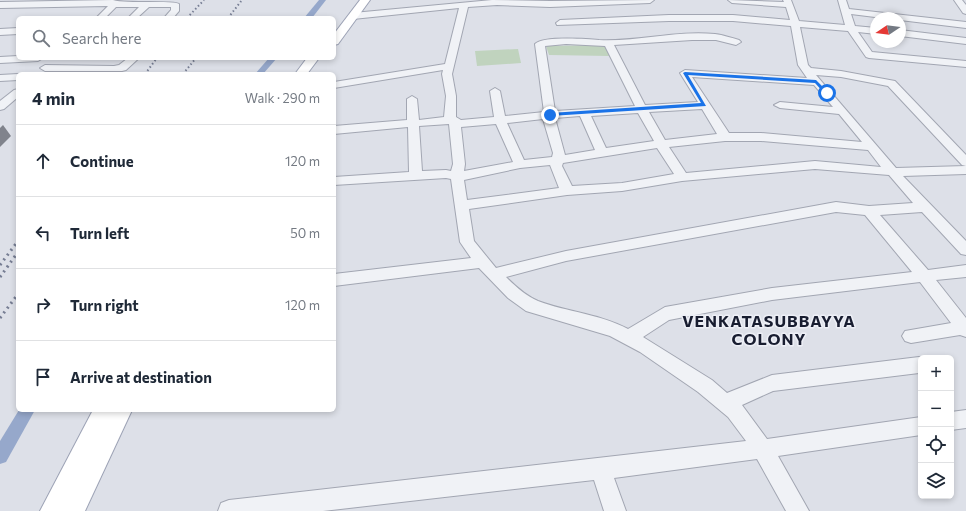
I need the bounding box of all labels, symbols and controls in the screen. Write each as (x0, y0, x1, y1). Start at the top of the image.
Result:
north arrow (870, 12, 906, 48)
search box (16, 16, 336, 60)
icon: search (30, 27, 52, 49)
text: Search here (62, 29, 141, 47)
route start (818, 84, 836, 102)
text: 4 min (32, 88, 75, 109)
text: Walk · 290 m (245, 90, 320, 106)
route end (541, 106, 559, 124)
icon: ahead (32, 150, 54, 172)
text: Continue (70, 152, 134, 170)
text: 120 m (285, 153, 320, 169)
icon: left (32, 222, 54, 244)
text: Turn left (70, 224, 129, 242)
text: 50 m (290, 225, 320, 241)
icon: right (32, 294, 54, 316)
text: Turn right (70, 296, 139, 314)
text: 120 m (285, 297, 320, 313)
district label: VENKATASUBBAYYA COLONY (682, 311, 856, 348)
map controls (918, 355, 954, 499)
button: + (918, 355, 954, 391)
icon: arrive (32, 366, 54, 388)
text: Arrive at destination (70, 368, 212, 386)
button: − (918, 391, 954, 427)
button: locate (918, 427, 954, 463)
button: layers (918, 463, 954, 499)

